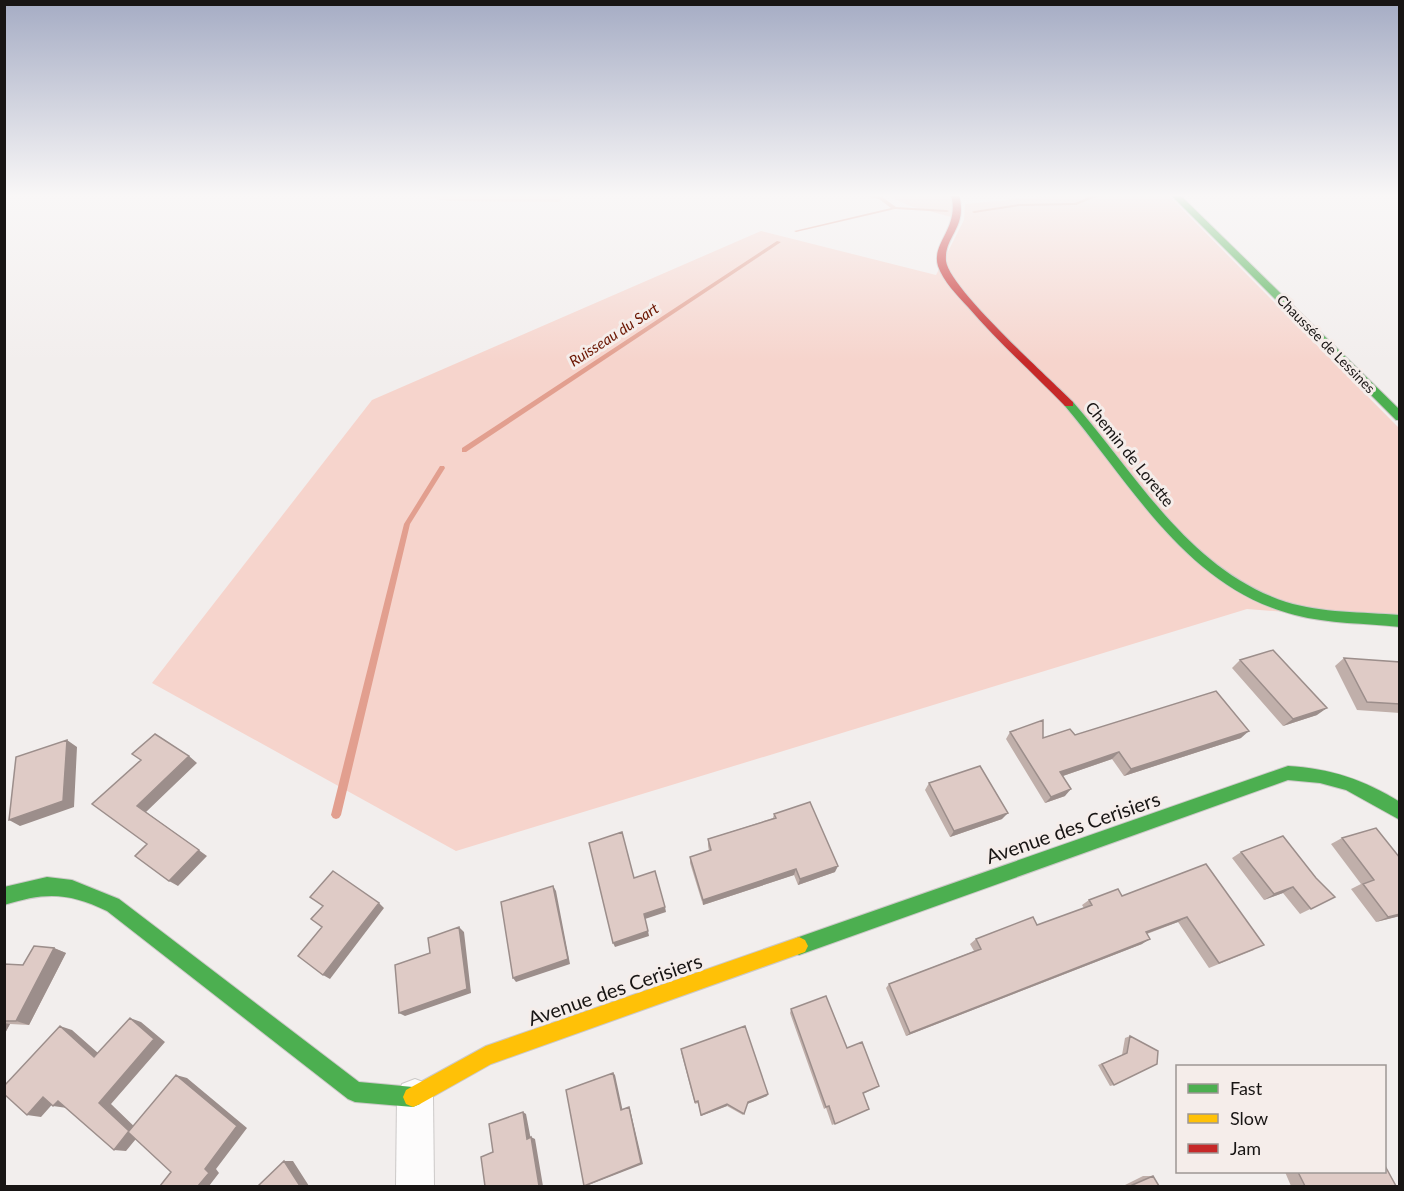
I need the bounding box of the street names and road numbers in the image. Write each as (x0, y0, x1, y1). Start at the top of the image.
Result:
street label: Chaussée de Lessines (1274, 291, 1379, 396)
street label: Chemin de Lorette (1082, 397, 1179, 510)
street label: Avenue des Cerisiers (982, 786, 1163, 868)
street label: Avenue des Cerisiers (524, 948, 705, 1030)

